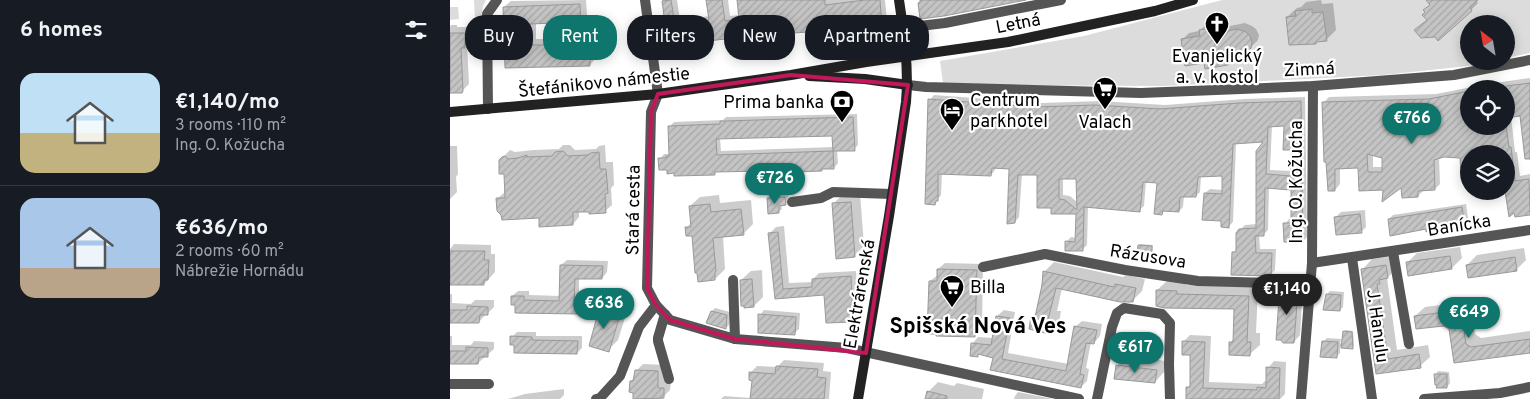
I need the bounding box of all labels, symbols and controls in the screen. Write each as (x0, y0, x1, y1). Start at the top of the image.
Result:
street label: Letná (994, 9, 1043, 40)
church icon: Evanjelický a. v. kostol (1204, 11, 1230, 45)
chip: Buy (465, 15, 533, 60)
chip: Rent (543, 15, 617, 60)
chip: Filters (627, 15, 714, 60)
chip: New (724, 15, 795, 60)
chip: Apartment (805, 15, 929, 60)
north arrow (1460, 15, 1515, 70)
map controls (1460, 15, 1515, 200)
icon: filters (402, 16, 430, 44)
text: 6 homes (20, 17, 103, 44)
place label: Evanjelický a. v. kostol (1172, 46, 1262, 90)
street label: Zimná (1283, 58, 1335, 83)
street label: Štefánikovo námestie (517, 61, 691, 104)
supermarket icon: Valach (1092, 76, 1118, 110)
button: locate (1460, 80, 1515, 135)
text: €1,140/mo (175, 89, 279, 116)
bank icon: Prima banka (829, 89, 855, 123)
place label: Centrum parkhotel (970, 90, 1048, 134)
place label: Prima banka (723, 92, 824, 115)
icon: home (60, 93, 120, 153)
hotel icon: Centrum parkhotel (939, 97, 965, 131)
pin: €766 (1382, 102, 1442, 145)
text: €766 (1393, 109, 1431, 129)
place label: Valach (1078, 112, 1132, 135)
text: 3 rooms · 110 m² (175, 116, 286, 136)
street label: Ing. O. Kožucha (1286, 120, 1309, 244)
text: Ing. O. Kožucha (175, 136, 285, 156)
button: layers (1460, 145, 1515, 200)
pin: €726 (745, 162, 805, 205)
street label: Stará cesta (622, 165, 647, 256)
text: €726 (756, 169, 794, 189)
street label: Banícka (1426, 210, 1493, 243)
text: €636/mo (175, 215, 268, 242)
icon: home (60, 218, 120, 278)
street label: Elektrárenská (840, 238, 881, 351)
street label: Rázusova (1108, 240, 1188, 275)
text: 2 rooms · 60 m² (175, 242, 284, 262)
text: Nábrežie Hornádu (175, 262, 304, 282)
supermarket icon: Billa (939, 274, 965, 308)
pin: €1,140 (1246, 274, 1328, 316)
place label: Billa (970, 277, 1005, 300)
text: €1,140 (1263, 280, 1311, 300)
pin: €636 (574, 288, 634, 330)
street label: J. Hanulu (1360, 288, 1393, 365)
text: €636 (584, 294, 624, 314)
pin: €649 (1439, 296, 1499, 339)
text: €649 (1449, 303, 1489, 323)
district label: Spišská Nová Ves (889, 314, 1067, 341)
pin: €617 (1105, 332, 1165, 374)
text: €617 (1118, 338, 1152, 358)

